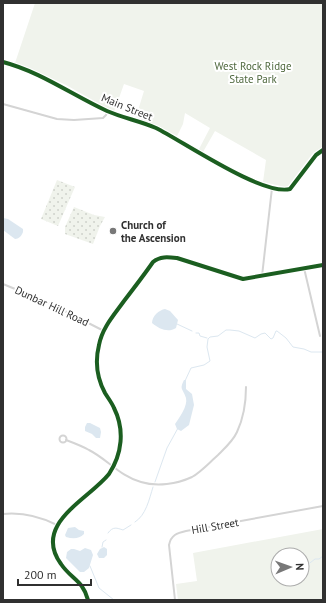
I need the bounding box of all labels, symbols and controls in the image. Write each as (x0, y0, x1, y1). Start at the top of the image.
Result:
park label: West Rock Ridge State Park (214, 59, 292, 86)
street label: Main Street (99, 90, 155, 124)
place label: Church of the Ascension (121, 218, 186, 245)
marker: Church of the Ascension (108, 226, 118, 236)
street label: Dunbar Hill Road (13, 283, 91, 329)
street label: Hill Street (190, 515, 240, 537)
north arrow (270, 547, 310, 587)
scale bar (18, 561, 91, 587)
text: N (293, 563, 307, 571)
text: 200 m (24, 567, 57, 582)

